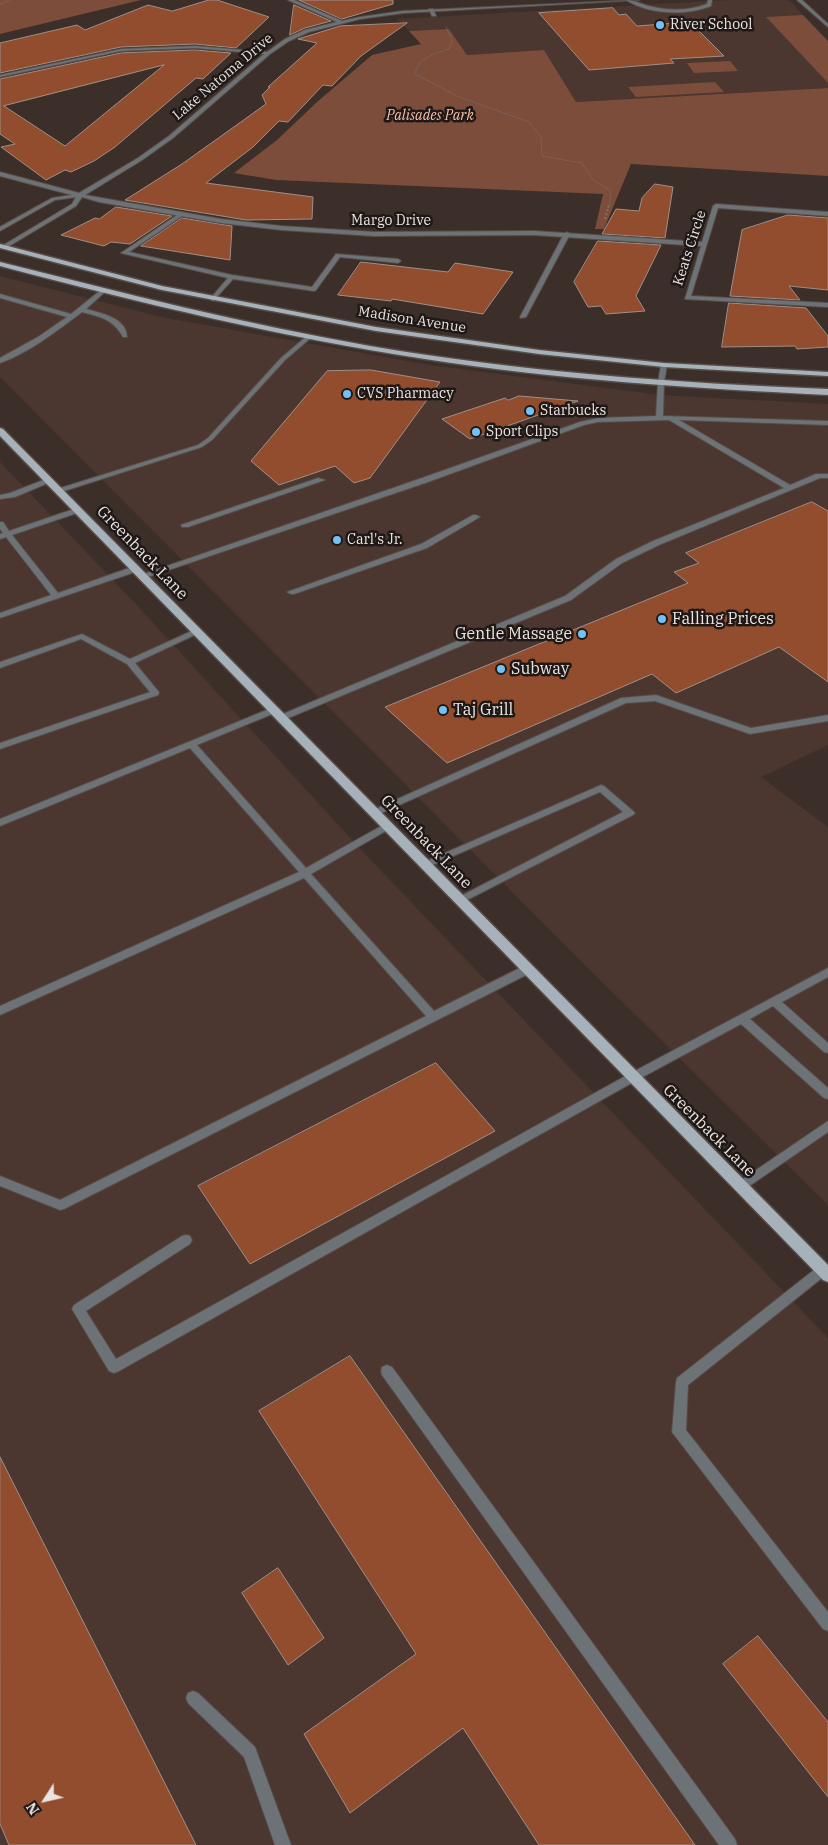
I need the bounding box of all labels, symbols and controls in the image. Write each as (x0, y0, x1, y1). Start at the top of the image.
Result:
place label: River School (670, 17, 752, 33)
marker: River School (654, 19, 666, 31)
street label: Lake Natoma Drive (170, 30, 276, 124)
park label: Palisades Park (386, 108, 474, 124)
street label: Keats Circle (670, 208, 710, 288)
street label: Margo Drive (351, 213, 431, 229)
street label: Madison Avenue (357, 303, 467, 337)
place label: CVS Pharmacy (357, 386, 454, 402)
marker: CVS Pharmacy (341, 388, 353, 400)
place label: Starbucks (540, 403, 606, 419)
marker: Starbucks (524, 405, 536, 417)
place label: Sport Clips (486, 424, 558, 440)
marker: Sport Clips (470, 426, 482, 438)
street label: Greenback Lane (92, 502, 192, 604)
place label: Carl's Jr. (347, 532, 402, 548)
marker: Carl's Jr. (331, 534, 343, 546)
place label: Falling Prices (672, 609, 774, 629)
marker: Falling Prices (656, 613, 668, 625)
place label: Gentle Massage (455, 624, 572, 644)
marker: Gentle Massage (576, 628, 588, 640)
place label: Subway (511, 659, 569, 679)
marker: Subway (495, 663, 507, 675)
place label: Taj Grill (453, 700, 513, 720)
marker: Taj Grill (437, 704, 449, 716)
street label: Greenback Lane (376, 791, 476, 893)
street label: Greenback Lane (659, 1081, 759, 1181)
north arrow (20, 1775, 70, 1825)
text: N (22, 1799, 43, 1818)

